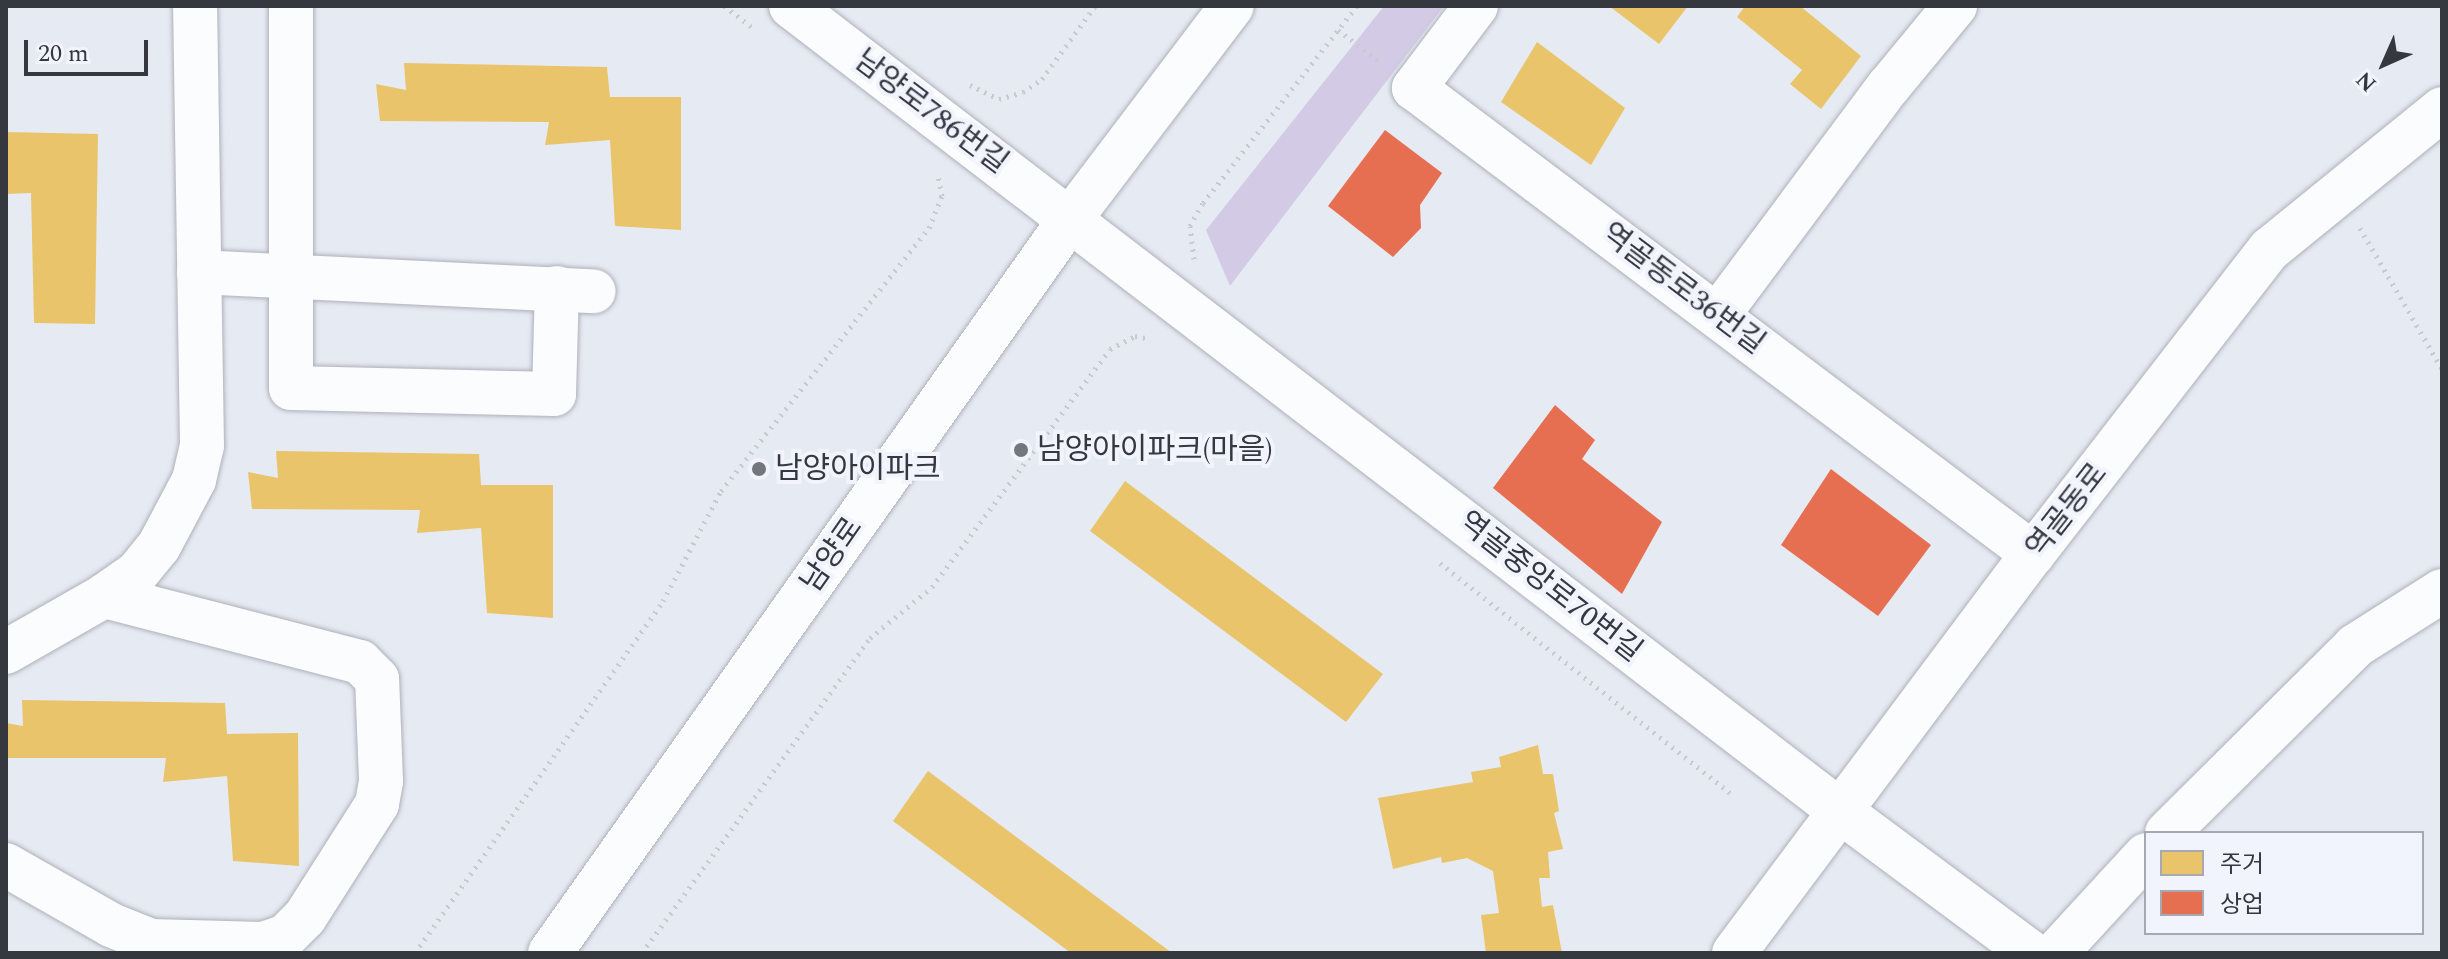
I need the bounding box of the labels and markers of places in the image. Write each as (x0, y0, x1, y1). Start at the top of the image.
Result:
place label: 남양아이파크(마을) (1037, 432, 1273, 468)
marker: 남양아이파크(마을) (1012, 441, 1030, 459)
place label: 남양아이파크 (775, 451, 941, 487)
marker: 남양아이파크 (750, 460, 768, 478)

